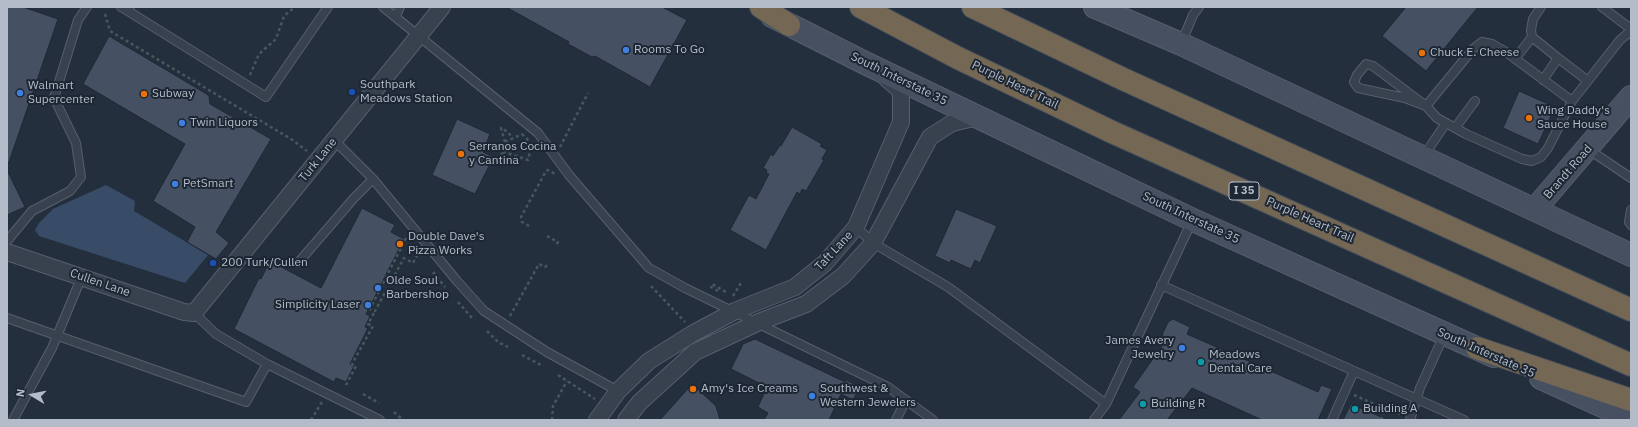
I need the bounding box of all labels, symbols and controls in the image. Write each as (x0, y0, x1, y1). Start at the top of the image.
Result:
place label: Rooms To Go (634, 43, 705, 57)
marker: Rooms To Go (621, 45, 631, 55)
place label: Chuck E. Cheese (1430, 46, 1519, 60)
marker: Chuck E. Cheese (1417, 48, 1427, 58)
street label: South Interstate 35 (848, 49, 950, 109)
street label: Purple Heart Trail (969, 58, 1061, 112)
place label: Southpark Meadows Station (360, 78, 453, 106)
place label: Walmart Supercenter (28, 79, 94, 107)
place label: Subway (152, 87, 194, 101)
marker: Southpark Meadows Station (347, 87, 357, 97)
marker: Walmart Supercenter (15, 88, 25, 98)
marker: Subway (139, 89, 149, 99)
place label: Wing Daddy's Sauce House (1537, 104, 1610, 132)
marker: Wing Daddy's Sauce House (1524, 113, 1534, 123)
place label: Twin Liquors (190, 116, 258, 130)
marker: Twin Liquors (177, 118, 187, 128)
street label: Turk Lane (296, 135, 340, 185)
place label: Serranos Cocina y Cantina (469, 140, 556, 168)
street label: Brandt Road (1541, 142, 1595, 202)
marker: Serranos Cocina y Cantina (456, 149, 466, 159)
place label: PetSmart (183, 177, 233, 191)
marker: PetSmart (170, 179, 180, 189)
road number: I 35 (1229, 182, 1259, 200)
street label: South Interstate 35 (1140, 189, 1242, 247)
street label: Purple Heart Trail (1264, 194, 1356, 246)
street label: Taft Lane (812, 228, 856, 274)
place label: Double Dave's Pizza Works (408, 230, 484, 258)
marker: Double Dave's Pizza Works (395, 239, 405, 249)
place label: 200 Turk/Cullen (221, 256, 308, 270)
marker: 200 Turk/Cullen (208, 258, 218, 268)
street label: Cullen Lane (68, 266, 132, 300)
place label: Olde Soul Barbershop (386, 274, 449, 302)
marker: Olde Soul Barbershop (373, 283, 383, 293)
place label: Simplicity Laser (275, 298, 360, 312)
marker: Simplicity Laser (363, 300, 373, 310)
street label: South Interstate 35 (1435, 325, 1537, 381)
place label: James Avery Jewelry (1105, 334, 1174, 362)
marker: James Avery Jewelry (1177, 343, 1187, 353)
place label: Meadows Dental Care (1209, 348, 1272, 376)
marker: Meadows Dental Care (1196, 357, 1206, 367)
north arrow (12, 375, 52, 415)
place label: Amy's Ice Creams (701, 382, 798, 396)
place label: Southwest & Western Jewelers (820, 382, 916, 410)
marker: Amy's Ice Creams (688, 384, 698, 394)
text: N (13, 388, 28, 398)
marker: Southwest & Western Jewelers (807, 391, 817, 401)
place label: Building R (1151, 397, 1206, 411)
marker: Building R (1138, 399, 1148, 409)
place label: Building A (1363, 402, 1418, 416)
marker: Building A (1350, 404, 1360, 414)

